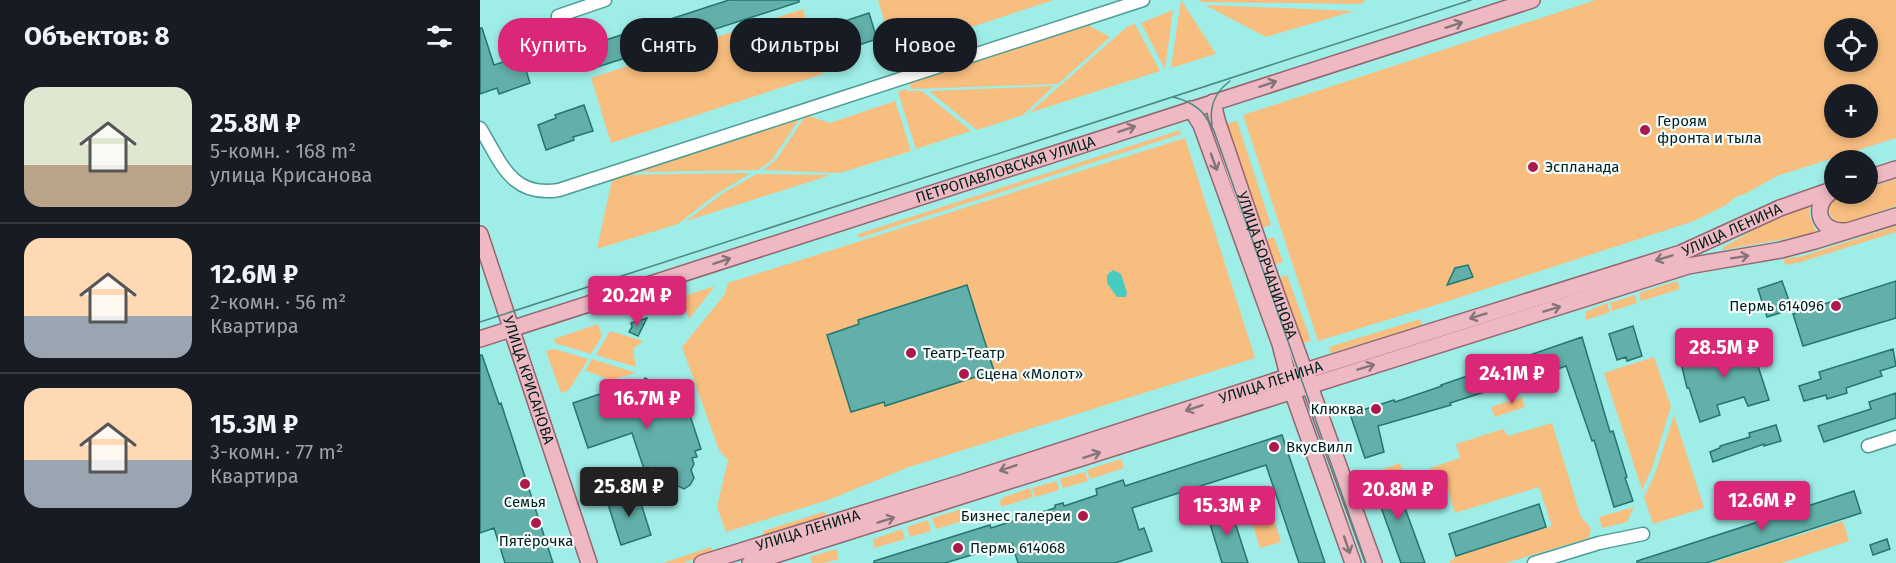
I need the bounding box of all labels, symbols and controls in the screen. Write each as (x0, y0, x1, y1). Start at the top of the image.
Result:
chip: Купить (498, 18, 608, 72)
chip: Снять (620, 18, 718, 72)
chip: Фильтры (730, 18, 861, 72)
chip: Новое (873, 18, 977, 72)
map controls (1824, 18, 1878, 204)
button: locate (1824, 18, 1878, 72)
one-way arrow (1444, 19, 1463, 30)
icon: filters (423, 20, 456, 53)
text: Объектов: 8 (24, 21, 170, 52)
one-way arrow (1258, 78, 1277, 89)
button: + (1824, 84, 1878, 138)
text: 25.8M ₽ (210, 108, 301, 139)
icon: home (72, 111, 144, 183)
place label: Героям фронта и тыла (1657, 112, 1762, 147)
one-way arrow (1117, 123, 1136, 134)
marker: Героям фронта и тыла (1638, 123, 1652, 137)
street label: ПЕТРОПАВЛОВСКАЯ УЛИЦА (913, 132, 1098, 207)
text: 5-комн. · 168 m² (210, 139, 356, 163)
button: − (1824, 150, 1878, 204)
one-way arrow (1209, 152, 1220, 171)
place label: Эспланада (1545, 158, 1619, 176)
marker: Эспланада (1526, 160, 1540, 174)
text: улица Крисанова (210, 163, 372, 187)
street label: УЛИЦА БОРЧАНИНОВА (1233, 189, 1301, 342)
street label: УЛИЦА ЛЕНИНА (1679, 199, 1785, 260)
one-way arrow (1729, 251, 1749, 262)
one-way arrow (1655, 253, 1674, 264)
one-way arrow (712, 255, 731, 266)
text: 12.6M ₽ (210, 259, 298, 290)
icon: home (72, 262, 144, 334)
pin: 20.2M ₽ (582, 276, 692, 327)
text: 20.2M ₽ (602, 283, 672, 307)
text: 2-комн. · 56 m² (210, 290, 346, 314)
place label: Пермь 614096 (1729, 297, 1824, 315)
marker: Пермь 614096 (1829, 299, 1843, 313)
one-way arrow (1542, 303, 1561, 314)
one-way arrow (1469, 311, 1488, 322)
text: Квартира (210, 314, 299, 338)
street label: УЛИЦА КРИСАНОВА (499, 314, 558, 447)
pin: 28.5M ₽ (1669, 328, 1779, 379)
text: 28.5M ₽ (1689, 335, 1759, 359)
place label: Театр-Театр (923, 344, 1005, 362)
marker: Театр-Театр (904, 346, 918, 360)
pin: 24.1M ₽ (1457, 354, 1567, 405)
street label: УЛИЦА ЛЕНИНА (1217, 357, 1325, 407)
one-way arrow (1356, 361, 1375, 372)
text: 24.1M ₽ (1479, 361, 1545, 385)
place label: Сцена «Молот» (976, 365, 1083, 383)
marker: Сцена «Молот» (957, 367, 971, 381)
pin: 16.7M ₽ (592, 379, 702, 430)
text: 16.7M ₽ (613, 386, 681, 410)
place label: Клюква (1310, 400, 1364, 418)
marker: Клюква (1369, 402, 1383, 416)
one-way arrow (1185, 403, 1204, 414)
text: 15.3M ₽ (210, 409, 298, 440)
icon: home (72, 412, 144, 484)
place label: ВкусВилл (1286, 438, 1353, 456)
text: 3-комн. · 77 m² (210, 440, 344, 464)
marker: ВкусВилл (1267, 440, 1281, 454)
one-way arrow (1082, 449, 1101, 460)
one-way arrow (999, 463, 1018, 474)
text: Квартира (210, 464, 299, 488)
pin: 25.8M ₽ (574, 467, 684, 518)
pin: 20.8M ₽ (1343, 470, 1453, 521)
text: 25.8M ₽ (594, 474, 664, 498)
marker: Семья (518, 477, 532, 491)
text: 20.8M ₽ (1363, 477, 1433, 501)
pin: 12.6M ₽ (1707, 481, 1817, 532)
pin: 15.3M ₽ (1172, 486, 1282, 537)
text: 12.6M ₽ (1728, 488, 1796, 512)
place label: Семья (504, 493, 546, 511)
text: 15.3M ₽ (1193, 493, 1261, 517)
street label: УЛИЦА ЛЕНИНА (754, 506, 863, 555)
place label: Бизнес галереи (961, 507, 1071, 525)
marker: Бизнес галереи (1076, 509, 1090, 523)
one-way arrow (876, 514, 895, 525)
marker: Пятёрочка (529, 516, 543, 530)
place label: Пятёрочка (499, 532, 573, 550)
one-way arrow (1342, 535, 1353, 554)
place label: Пермь 614068 (970, 539, 1065, 557)
marker: Пермь 614068 (951, 541, 965, 555)

